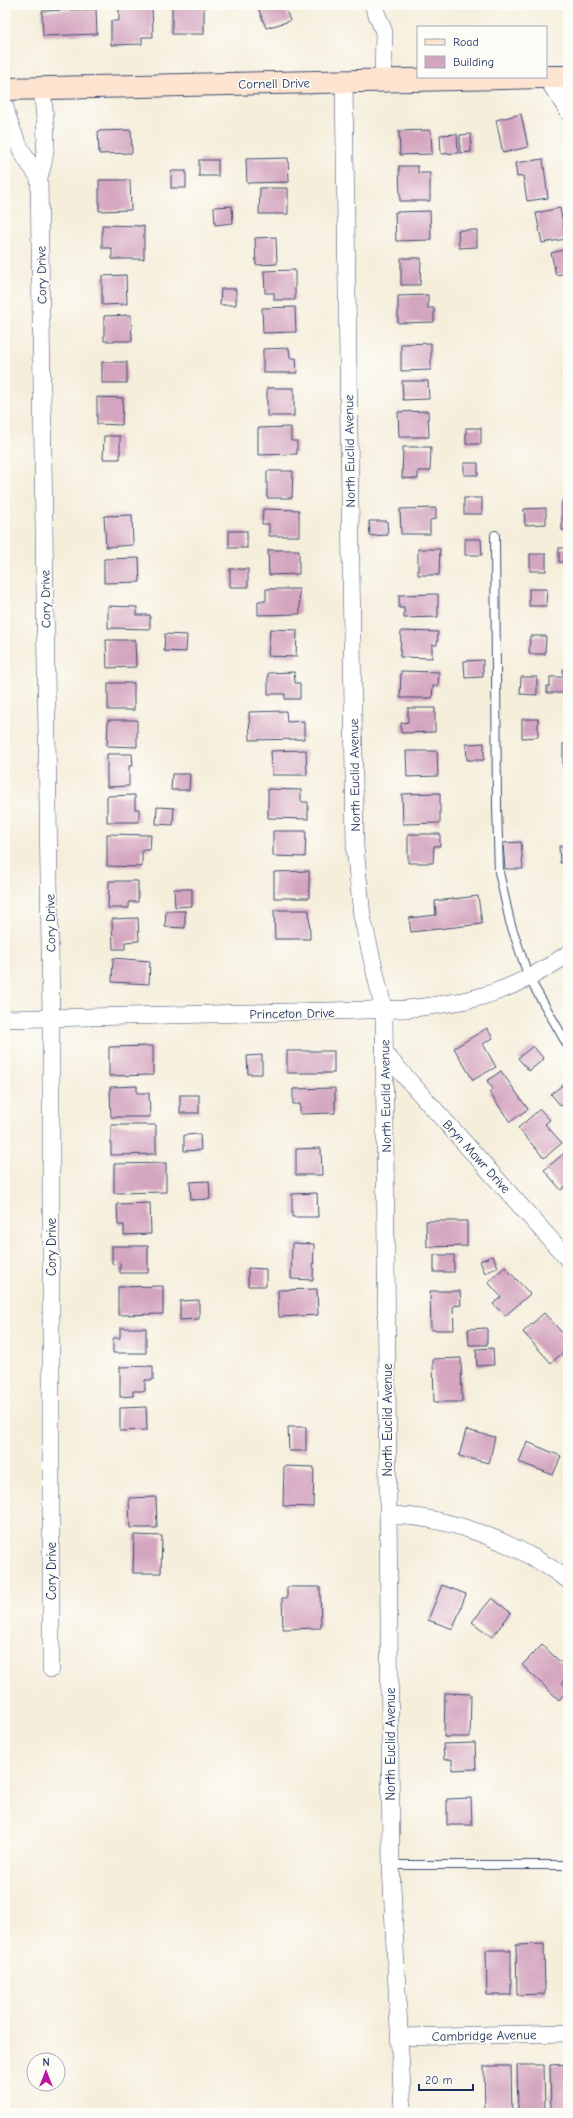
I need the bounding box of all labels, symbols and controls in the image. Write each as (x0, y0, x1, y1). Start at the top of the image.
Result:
legend (417, 26, 547, 78)
text: Road (453, 35, 479, 49)
text: Building (453, 55, 494, 69)
street label: Cornell Drive (238, 75, 310, 92)
street label: Cory Drive (33, 245, 50, 304)
street label: North Euclid Avenue (341, 394, 358, 508)
street label: Cory Drive (37, 569, 54, 628)
street label: North Euclid Avenue (346, 718, 363, 832)
street label: Cory Drive (42, 893, 59, 952)
street label: Princeton Drive (249, 1005, 335, 1022)
street label: North Euclid Avenue (377, 1039, 394, 1153)
street label: Bryn Mawr Drive (440, 1117, 514, 1196)
street label: Cory Drive (44, 1217, 59, 1276)
street label: North Euclid Avenue (380, 1363, 395, 1476)
street label: Cory Drive (44, 1541, 59, 1600)
street label: North Euclid Avenue (383, 1687, 398, 1800)
street label: Cambridge Avenue (432, 2027, 537, 2044)
north arrow (26, 2052, 66, 2092)
text: N (42, 2056, 50, 2069)
scale bar (419, 2066, 473, 2092)
text: 20 m (425, 2073, 453, 2087)

